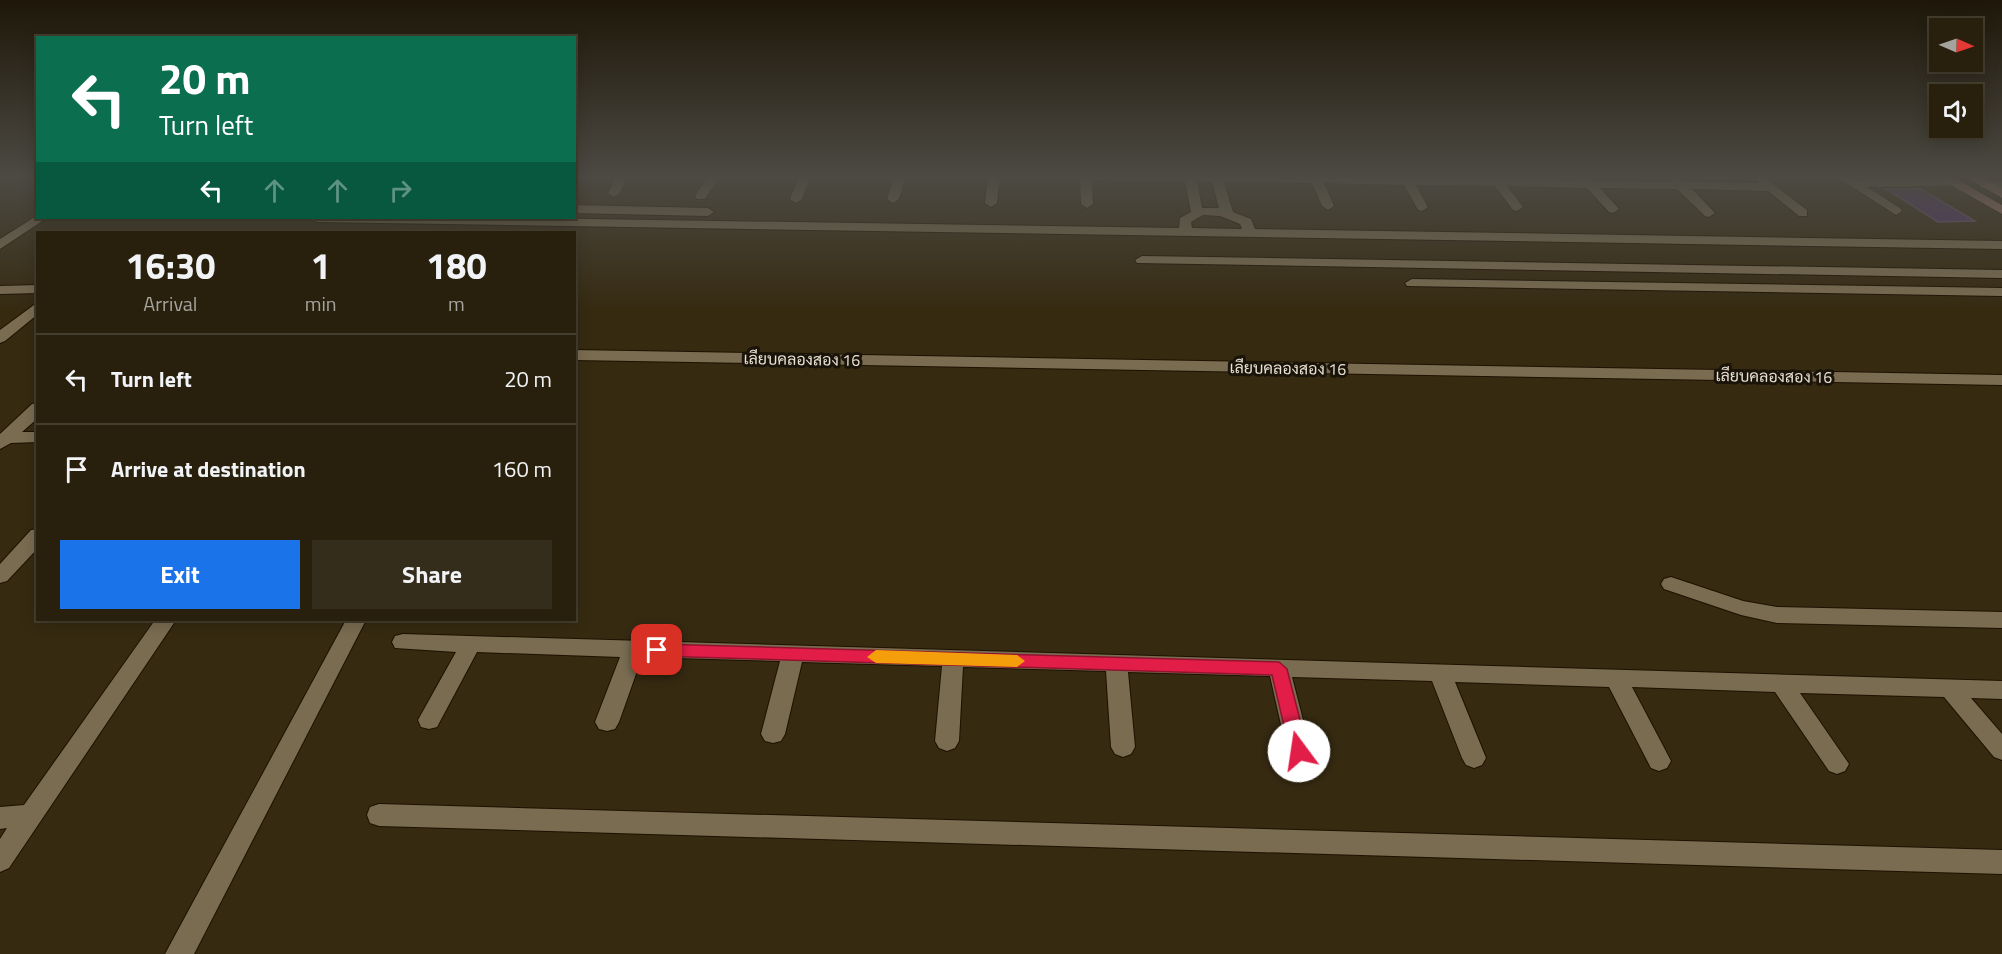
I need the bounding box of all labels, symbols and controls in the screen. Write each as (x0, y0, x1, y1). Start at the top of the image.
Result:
north arrow (1929, 18, 1983, 72)
map controls (1929, 18, 1983, 138)
text: 20 m (159, 46, 251, 110)
icon: left (60, 60, 138, 138)
button: sound (1929, 84, 1983, 138)
text: Turn left (159, 104, 253, 145)
icon: left (195, 174, 228, 207)
icon: ahead (258, 174, 291, 207)
icon: ahead (321, 174, 354, 207)
icon: right (384, 174, 417, 207)
text: 16:30 (125, 238, 215, 293)
text: 1 (311, 238, 331, 293)
text: 180 (426, 238, 487, 293)
text: Arrival (143, 288, 198, 319)
text: min (305, 288, 337, 319)
text: m (448, 288, 465, 319)
street label: เลียบคลองสอง 16 (743, 346, 861, 372)
street label: เลียบคลองสอง 16 (1229, 355, 1347, 381)
text: Turn left (111, 362, 192, 396)
text: 20 m (504, 362, 552, 396)
icon: left (60, 363, 93, 396)
street label: เลียบคลองสอง 16 (1715, 363, 1833, 389)
text: Arrive at destination (111, 452, 306, 486)
text: 160 m (492, 452, 552, 486)
icon: arrive (60, 453, 93, 486)
button: Exit (60, 540, 300, 609)
button: Share (312, 540, 552, 609)
pin (631, 624, 682, 675)
icon: arrive (640, 633, 673, 666)
position arrow (1267, 719, 1331, 783)

